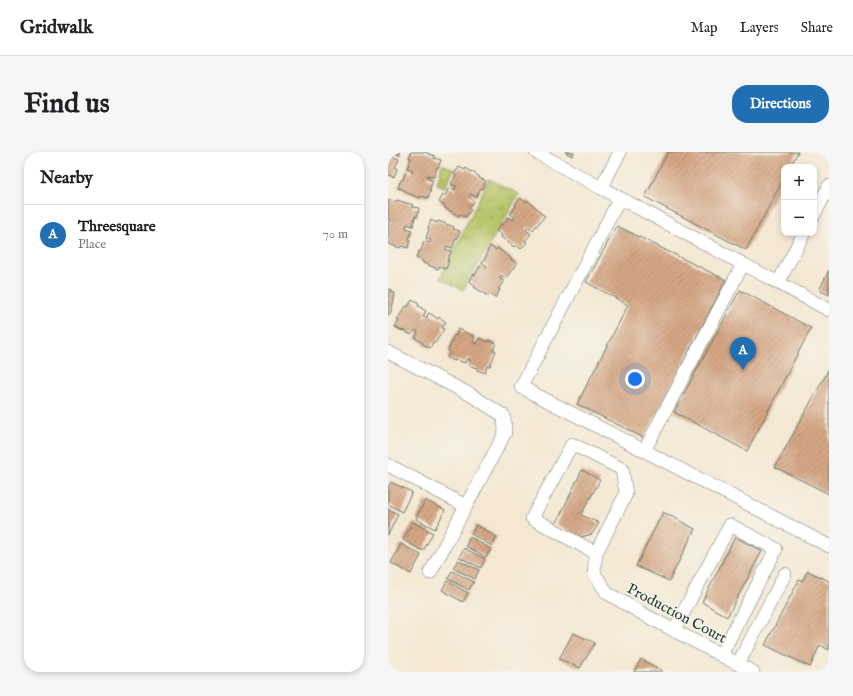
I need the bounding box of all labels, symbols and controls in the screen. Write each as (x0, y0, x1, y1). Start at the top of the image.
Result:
text: Gridwalk (20, 16, 93, 40)
text: Map (691, 19, 718, 37)
text: Layers (740, 19, 779, 37)
text: Share (801, 19, 833, 37)
button: Directions (732, 85, 829, 123)
text: Find us (24, 87, 110, 122)
map controls (781, 164, 817, 236)
button: + (781, 164, 817, 200)
text: Nearby (40, 168, 93, 189)
button: − (781, 200, 817, 236)
text: Threesquare (78, 217, 156, 236)
text: A (49, 226, 57, 243)
text: 70 m (323, 226, 348, 243)
text: Place (78, 236, 106, 253)
pin: A (730, 337, 756, 370)
your location (625, 369, 645, 389)
street label: Production Court (624, 579, 730, 648)

